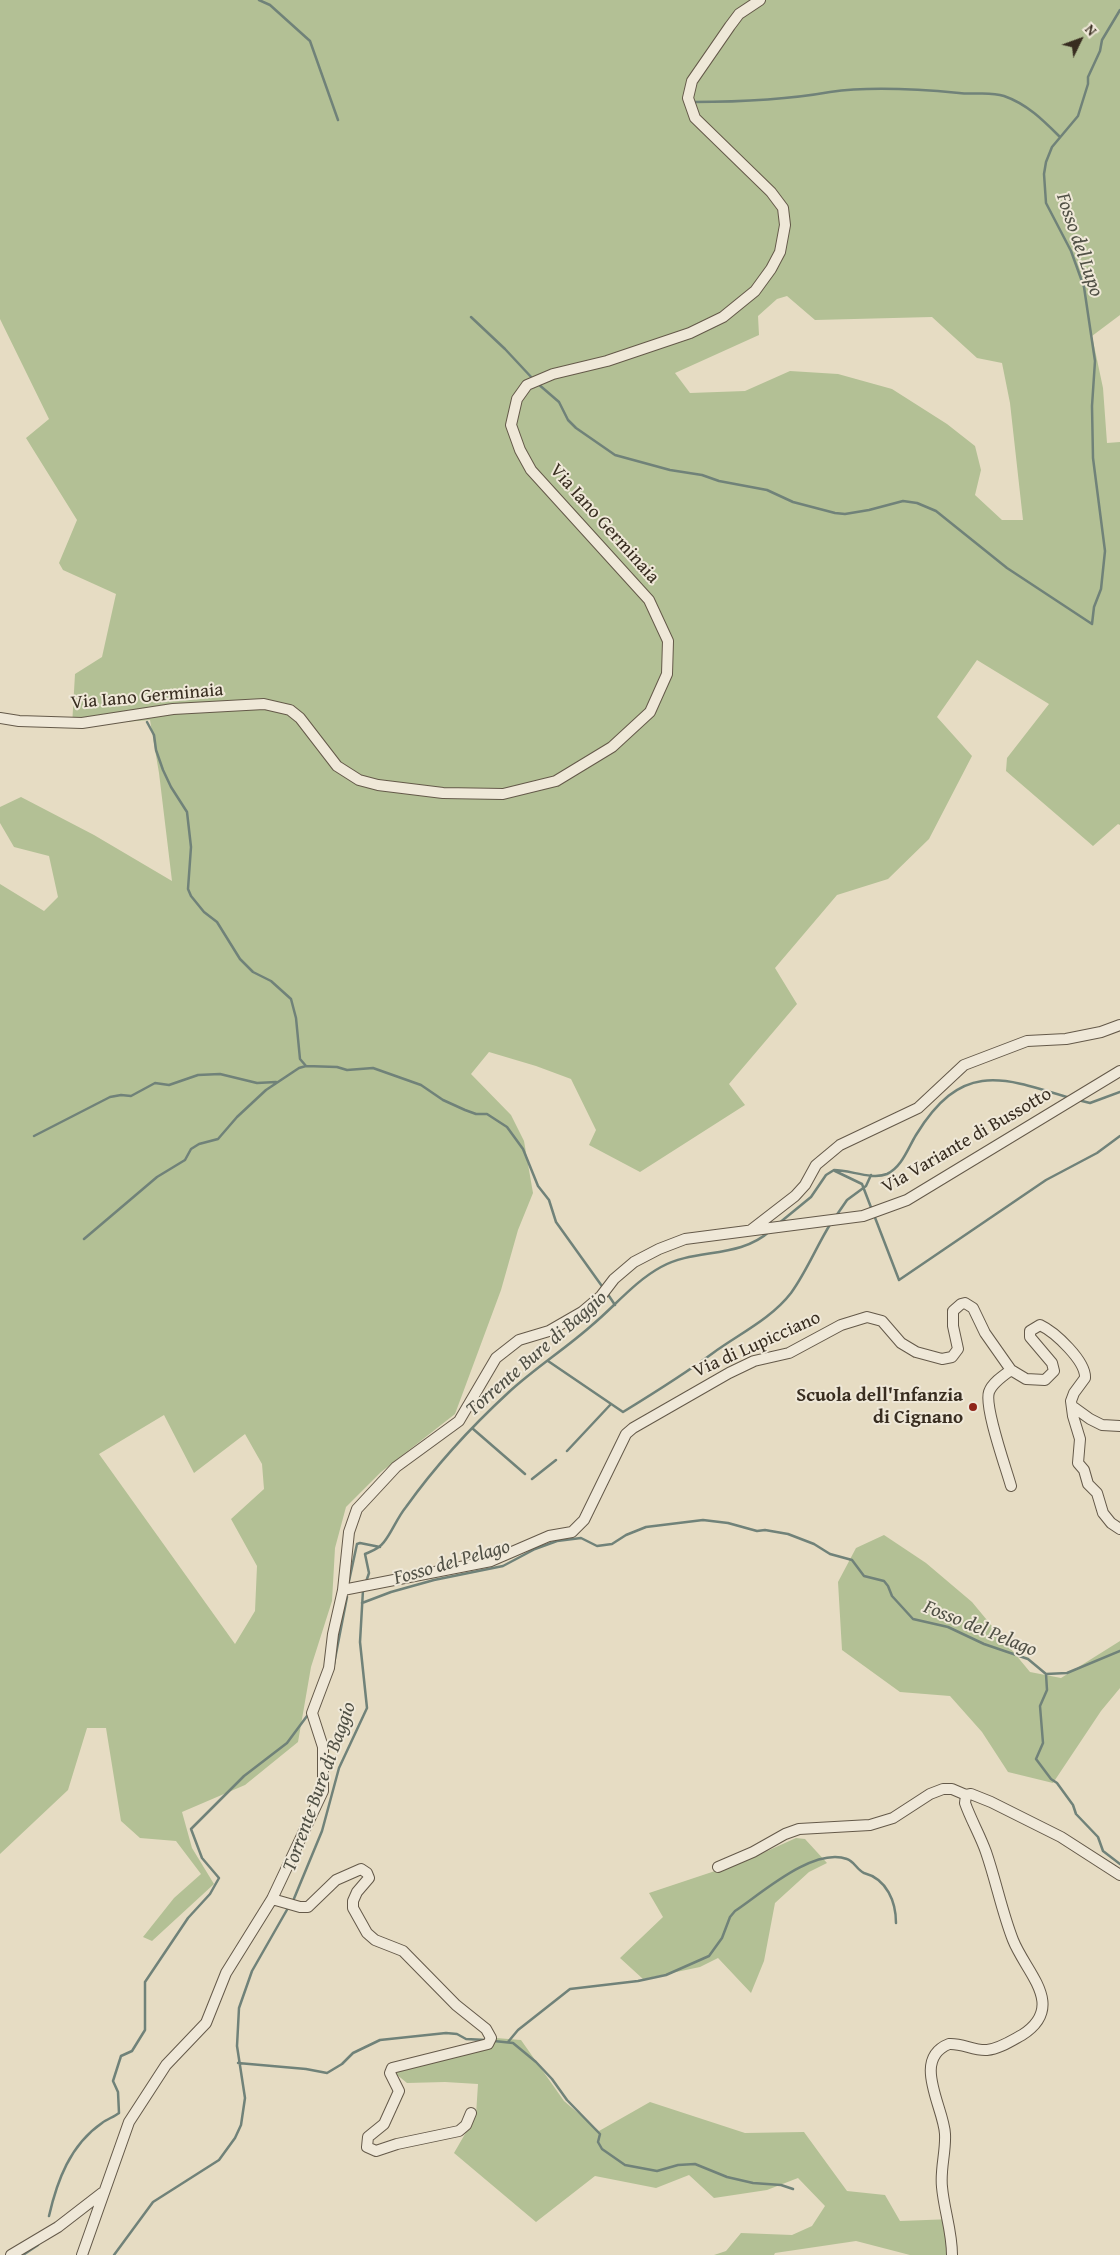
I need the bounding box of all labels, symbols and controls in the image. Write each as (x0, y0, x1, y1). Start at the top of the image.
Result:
north arrow (1055, 15, 1105, 65)
text: N (1081, 20, 1102, 40)
water label: Fosso del Lupo (1050, 190, 1108, 300)
street label: Via Iano Germinaia (544, 459, 664, 589)
street label: Via Iano Germinaia (70, 679, 224, 715)
street label: Via Variante di Bussotto (878, 1083, 1056, 1199)
water label: Torrente Bure di Baggio (462, 1286, 612, 1422)
street label: Via di Lupicciano (690, 1307, 824, 1383)
place label: Scuola dell'Infanzia di Cignano (796, 1385, 963, 1429)
marker: Scuola dell'Infanzia di Cignano (967, 1401, 979, 1413)
water label: Fosso del Pelago (391, 1535, 513, 1591)
water label: Fosso del Pelago (920, 1595, 1040, 1663)
water label: Torrente Bure di Baggio (278, 1699, 362, 1875)

